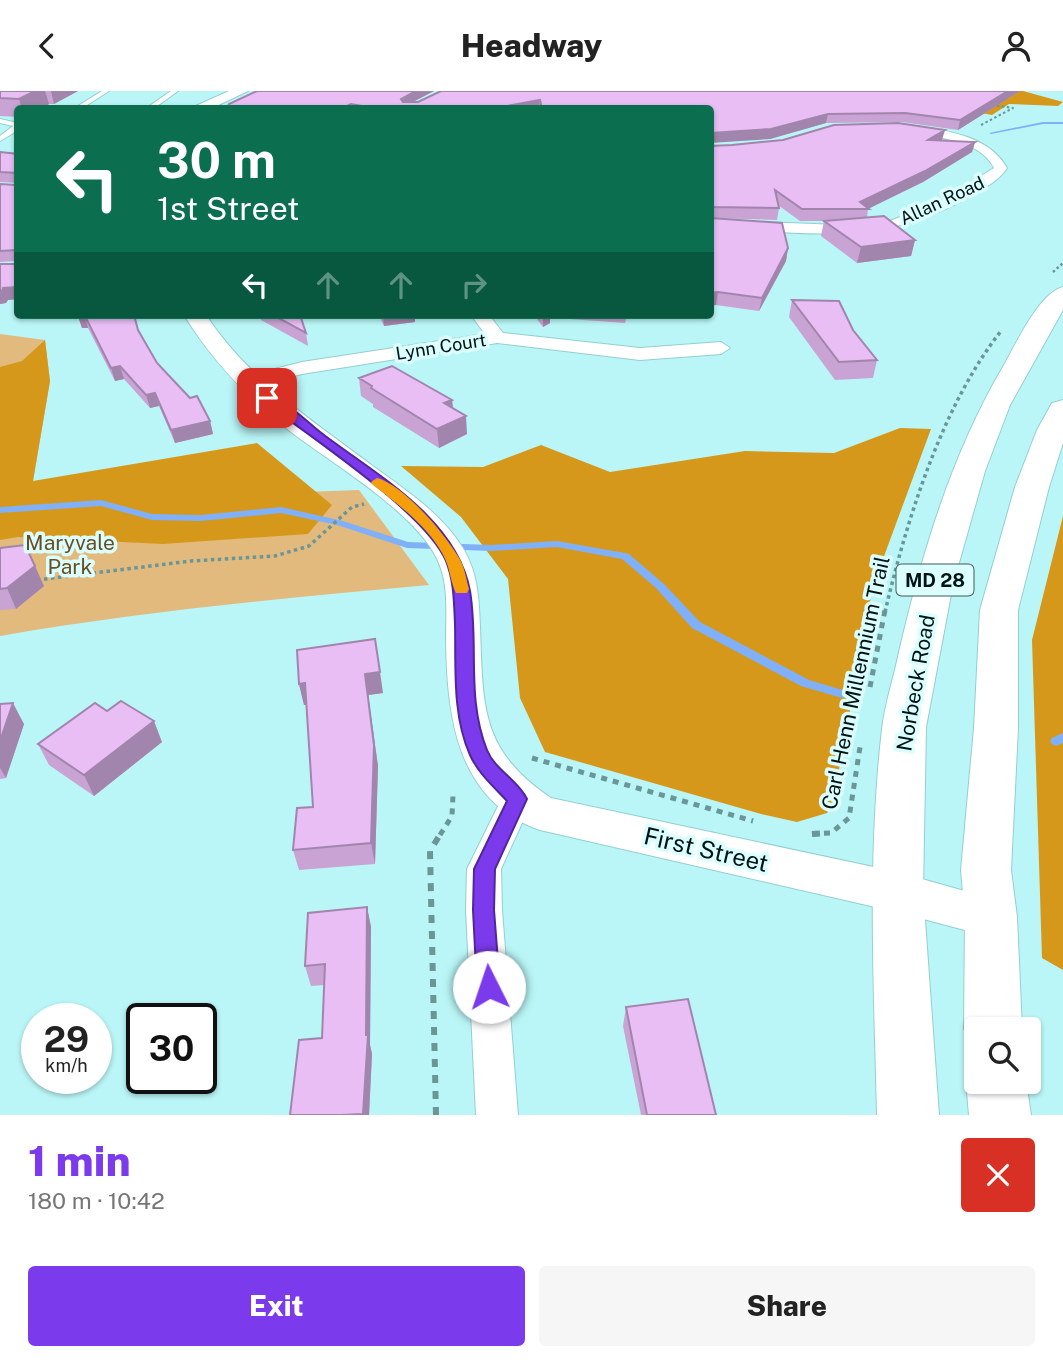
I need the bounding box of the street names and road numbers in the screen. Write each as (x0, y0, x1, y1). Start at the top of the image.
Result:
street label: Allan Road (896, 172, 987, 229)
street label: Lynn Court (394, 329, 488, 364)
street label: Carl Henn Millennium Trail (816, 554, 895, 812)
road number: MD 28 (897, 565, 974, 595)
street label: Norbeck Road (891, 613, 940, 753)
street label: First Street (641, 821, 771, 877)

